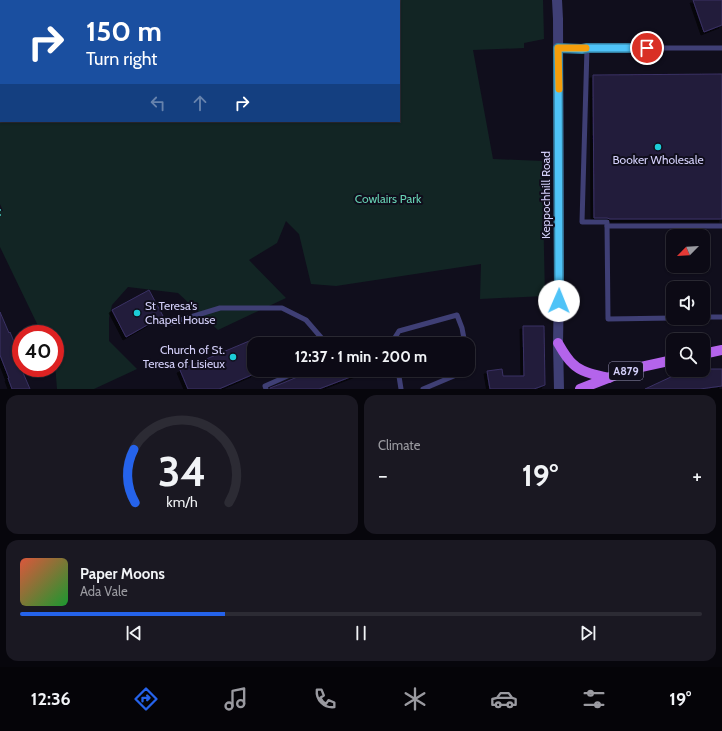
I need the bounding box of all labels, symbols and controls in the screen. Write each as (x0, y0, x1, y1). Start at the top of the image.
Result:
text: 150 m (86, 14, 162, 48)
icon: right (20, 16, 72, 68)
pin (630, 31, 664, 65)
icon: arrive (636, 37, 658, 59)
text: Turn right (86, 48, 157, 70)
icon: left (147, 92, 169, 114)
icon: ahead (189, 92, 211, 114)
icon: right (231, 92, 253, 114)
marker: Booker Wholesale (653, 142, 663, 152)
street label: Keppochhill Road (538, 151, 553, 239)
place label: Booker Wholesale (612, 152, 704, 167)
park label: Cowlairs Park (355, 191, 422, 206)
north arrow (666, 229, 710, 273)
map controls (666, 229, 710, 377)
position arrow (538, 280, 580, 322)
button: sound (666, 281, 710, 325)
place label: St Teresa's Chapel House (145, 298, 215, 327)
marker: St Teresa's Chapel House (132, 308, 142, 318)
speed limit sign: 40 (12, 325, 64, 377)
button: search (666, 333, 710, 377)
place label: Church of St. Teresa of Lisieux (143, 342, 225, 371)
text: 12:37 · 1 min · 200 m (295, 348, 427, 366)
marker: Church of St. Teresa of Lisieux (228, 352, 238, 362)
road number: A879 (609, 362, 643, 380)
text: Climate (378, 437, 420, 453)
text: 34 (158, 445, 206, 495)
text: 19° (522, 457, 558, 494)
text: − (378, 462, 388, 489)
text: + (692, 462, 702, 489)
text: km/h (166, 492, 198, 510)
text: Paper Moons (80, 565, 165, 583)
text: Ada Vale (80, 583, 128, 599)
icon: previous (123, 622, 145, 644)
icon: pause (350, 622, 372, 644)
icon: next (577, 622, 599, 644)
icon: directions (132, 685, 160, 713)
icon: music (222, 685, 250, 713)
icon: phone (311, 685, 339, 713)
icon: climate (401, 685, 429, 713)
icon: car (490, 685, 518, 713)
icon: filters (580, 685, 608, 713)
text: 12:36 (31, 688, 71, 710)
text: 19° (669, 688, 691, 710)

